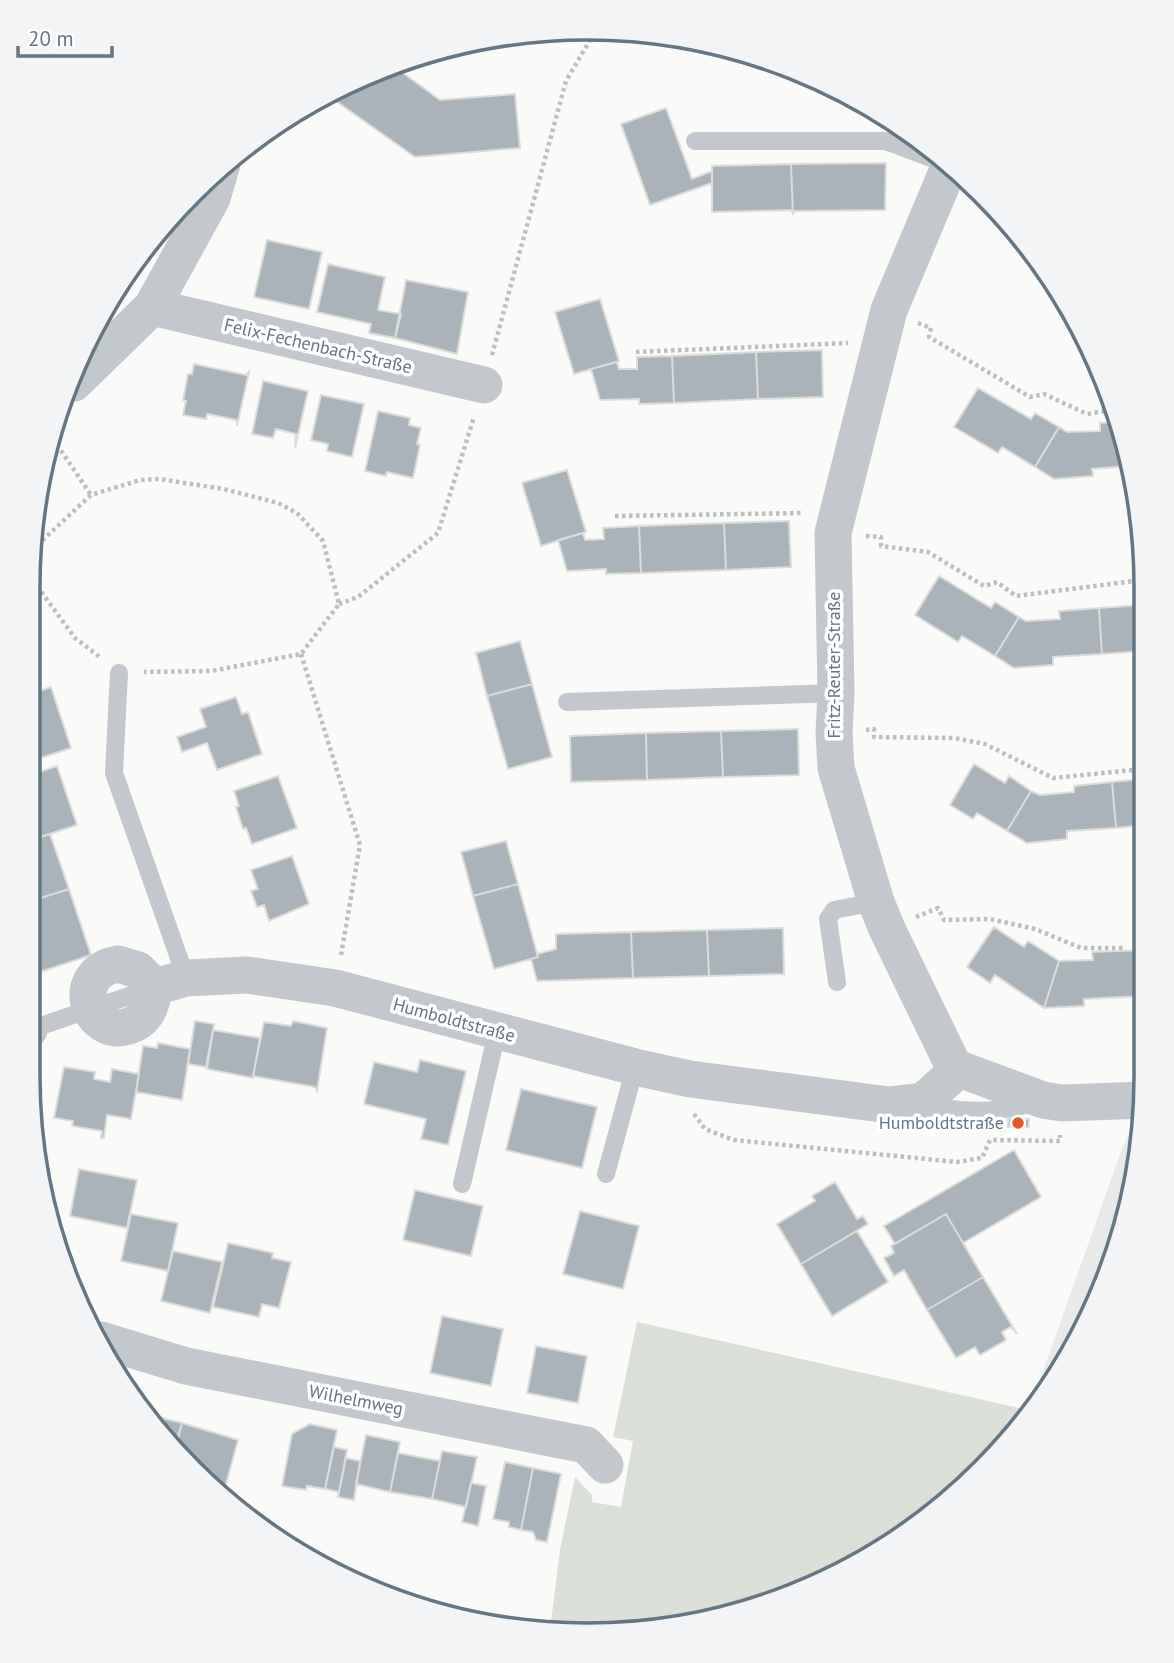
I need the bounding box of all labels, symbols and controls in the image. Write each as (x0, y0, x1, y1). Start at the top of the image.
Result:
scale bar (18, 14, 112, 58)
text: 20 m (28, 25, 74, 52)
street label: Felix-Fechenbach-Straße (222, 313, 414, 378)
street label: Fritz-Reuter-Straße (822, 591, 845, 739)
street label: Humboldtstraße (391, 992, 518, 1047)
place label: Humboldtstraße (879, 1111, 1004, 1134)
marker: Humboldtstraße (1010, 1115, 1026, 1131)
street label: Wilhelmweg (307, 1379, 405, 1420)

